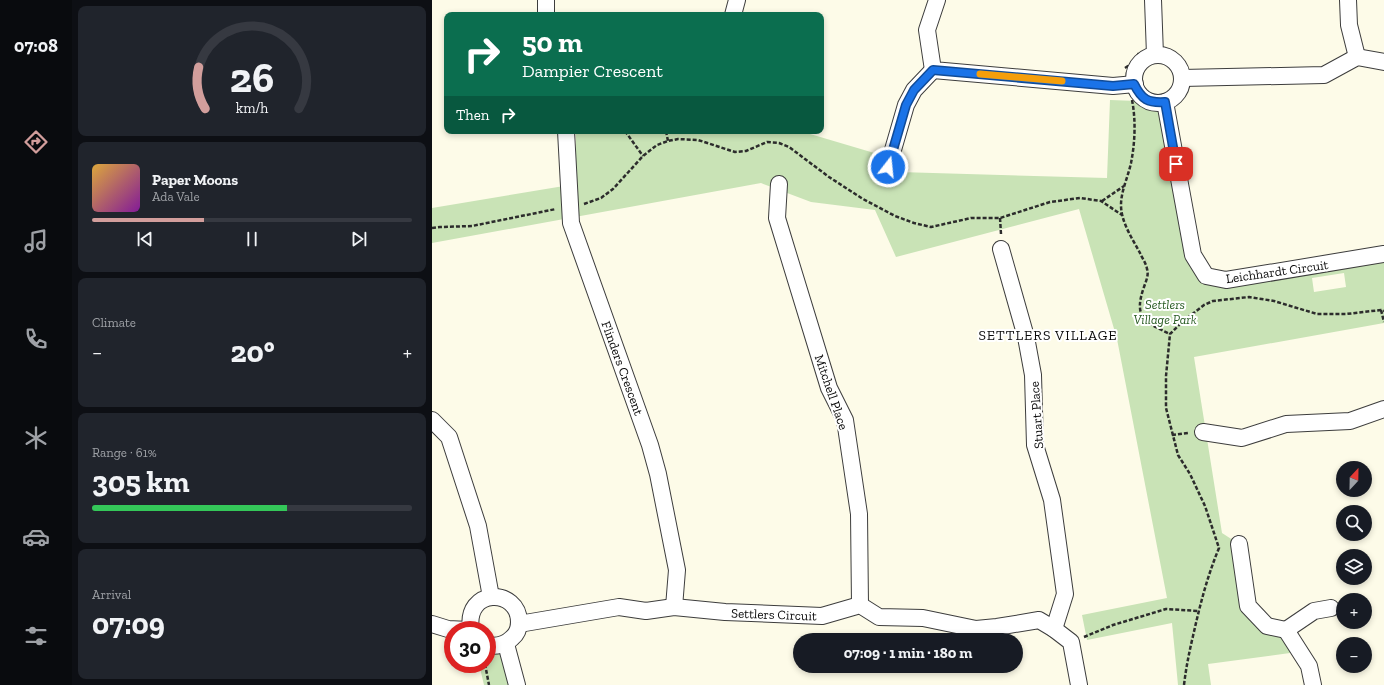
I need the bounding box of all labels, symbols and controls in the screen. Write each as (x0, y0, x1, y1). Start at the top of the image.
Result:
text: 50 m (522, 26, 583, 59)
icon: right (456, 28, 508, 80)
text: 07:08 (14, 35, 58, 57)
text: 26 (230, 53, 274, 103)
text: Dampier Crescent (522, 60, 663, 82)
text: km/h (236, 99, 268, 116)
icon: right (497, 104, 519, 126)
text: Then (456, 106, 489, 124)
icon: directions (22, 128, 50, 156)
position arrow (867, 146, 909, 188)
pin (1159, 147, 1193, 181)
icon: arrive (1165, 153, 1187, 175)
text: Paper Moons (152, 171, 238, 189)
text: Ada Vale (152, 189, 200, 204)
icon: music (22, 227, 50, 255)
icon: previous (134, 228, 156, 250)
icon: pause (241, 228, 263, 250)
icon: next (348, 228, 370, 250)
street label: Leichhardt Circuit (1225, 257, 1329, 286)
park label: Settlers Village Park (1133, 297, 1197, 327)
text: Climate (92, 315, 136, 330)
street label: Flinders Crescent (599, 319, 647, 418)
icon: phone (22, 325, 50, 353)
district label: SETTLERS VILLAGE (978, 327, 1118, 344)
text: 20° (230, 334, 275, 370)
text: − (92, 339, 102, 366)
text: + (403, 339, 412, 366)
street label: Mitchell Place (812, 353, 851, 432)
street label: Stuart Place (1027, 381, 1046, 449)
icon: climate (22, 424, 50, 452)
text: Range · 61% (92, 445, 157, 460)
north arrow (1336, 461, 1372, 497)
map controls (1336, 461, 1372, 673)
text: 305 km (92, 464, 189, 500)
button: search (1336, 505, 1372, 541)
icon: car (22, 523, 50, 551)
button: layers (1336, 549, 1372, 585)
text: Arrival (92, 587, 131, 602)
button: + (1336, 593, 1372, 629)
text: 07:09 (92, 606, 165, 642)
street label: Settlers Circuit (731, 606, 817, 623)
speed limit sign: 30 (444, 621, 496, 673)
icon: filters (22, 622, 50, 650)
button: − (1336, 637, 1372, 673)
text: 07:09 · 1 min · 180 m (844, 644, 972, 662)

